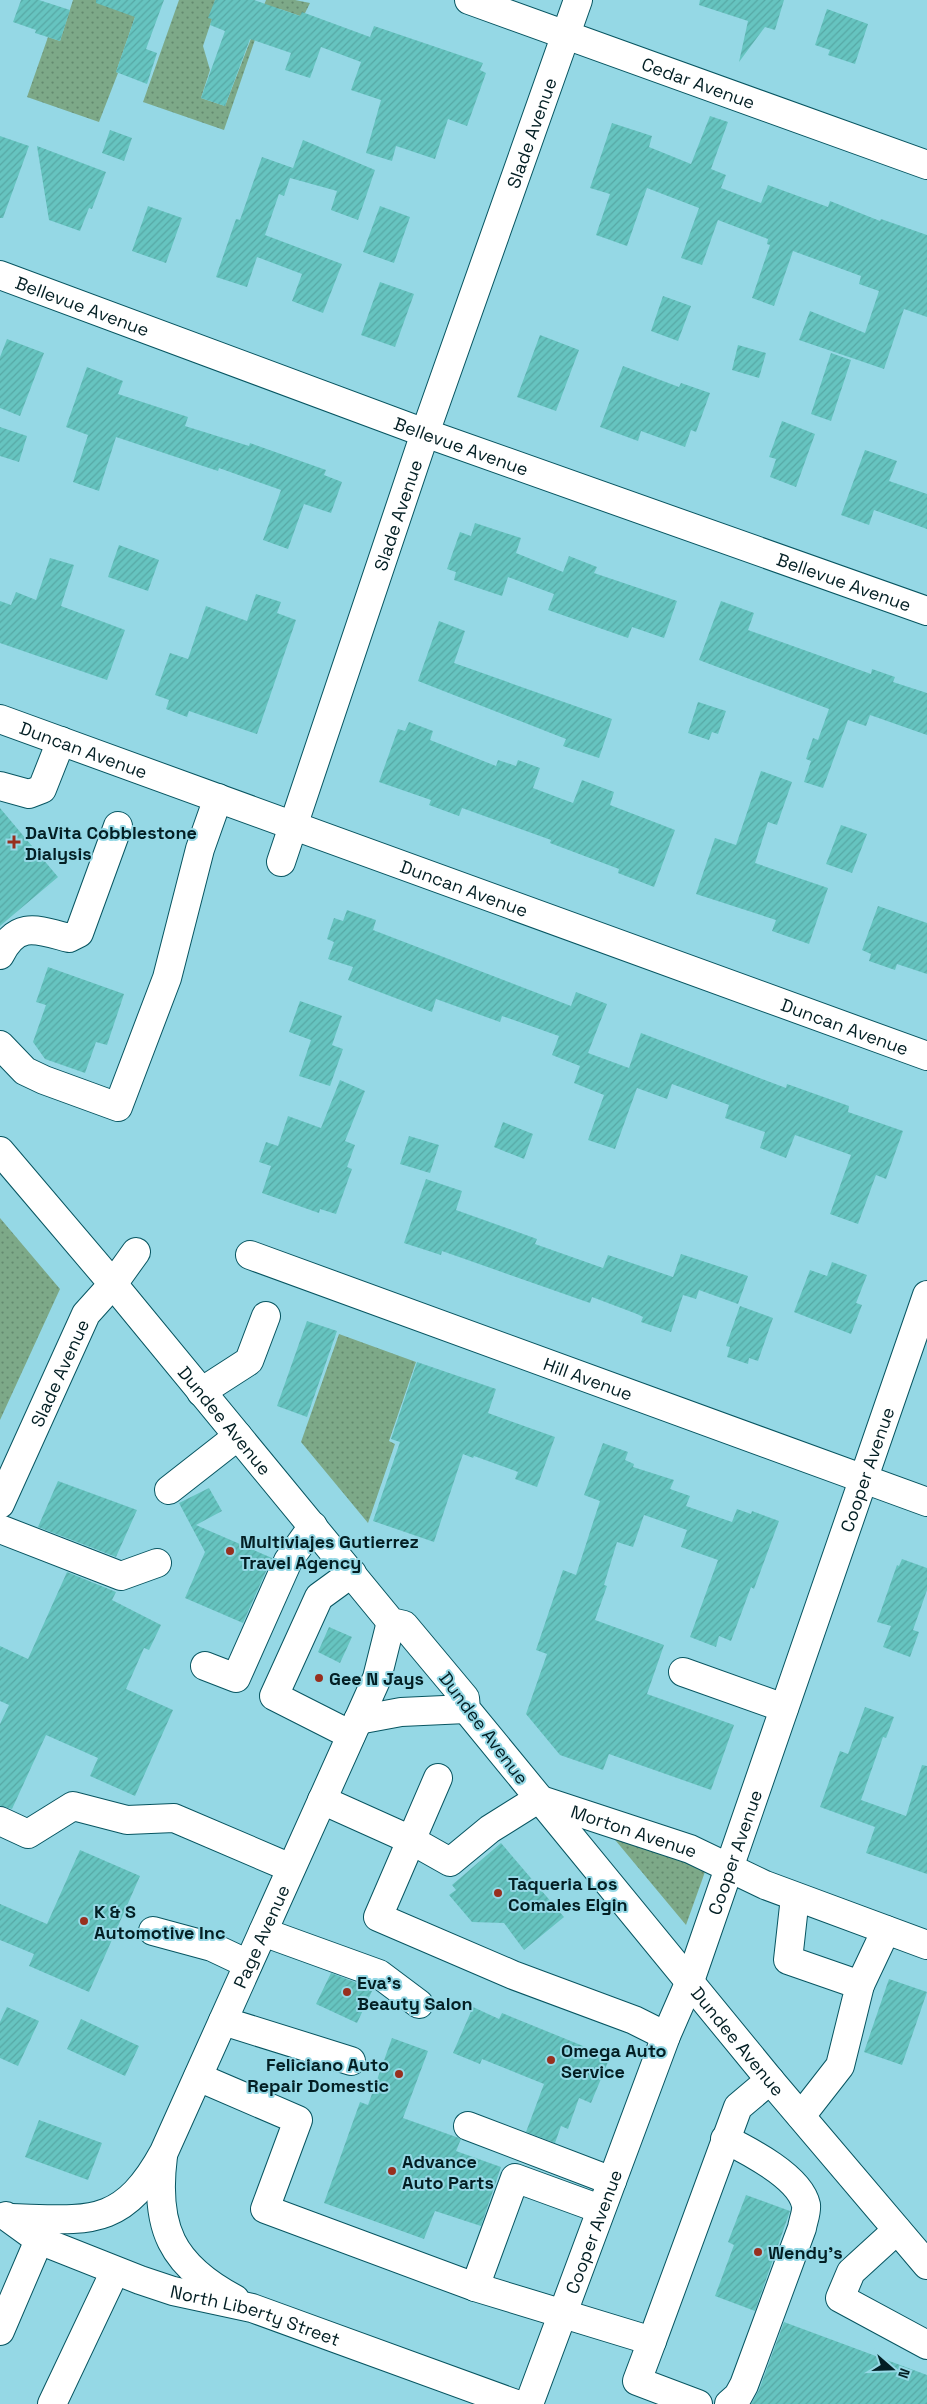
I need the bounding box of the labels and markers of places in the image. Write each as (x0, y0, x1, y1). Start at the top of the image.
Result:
place label: DaVita Cobblestone Dialysis (25, 821, 197, 865)
marker: DaVita Cobblestone Dialysis (7, 835, 21, 849)
place label: Multiviajes Gutierrez Travel Agency (240, 1530, 419, 1574)
marker: Multiviajes Gutierrez Travel Agency (224, 1545, 236, 1557)
place label: Gee N Jays (329, 1667, 424, 1690)
marker: Gee N Jays (313, 1672, 325, 1684)
place label: Taqueria Los Comales Elgin (508, 1872, 628, 1916)
marker: Taqueria Los Comales Elgin (492, 1887, 504, 1899)
place label: K & S Automotive Inc (94, 1900, 225, 1944)
marker: K & S Automotive Inc (78, 1915, 90, 1927)
place label: Eva's Beauty Salon (357, 1971, 473, 2015)
marker: Eva's Beauty Salon (341, 1986, 353, 1998)
place label: Omega Auto Service (561, 2039, 667, 2083)
place label: Feliciano Auto Repair Domestic (247, 2053, 389, 2097)
marker: Omega Auto Service (545, 2054, 557, 2066)
marker: Feliciano Auto Repair Domestic (393, 2068, 405, 2080)
place label: Advance Auto Parts (402, 2150, 494, 2194)
marker: Advance Auto Parts (386, 2165, 398, 2177)
place label: Wendy's (768, 2241, 843, 2264)
marker: Wendy's (752, 2246, 764, 2258)

